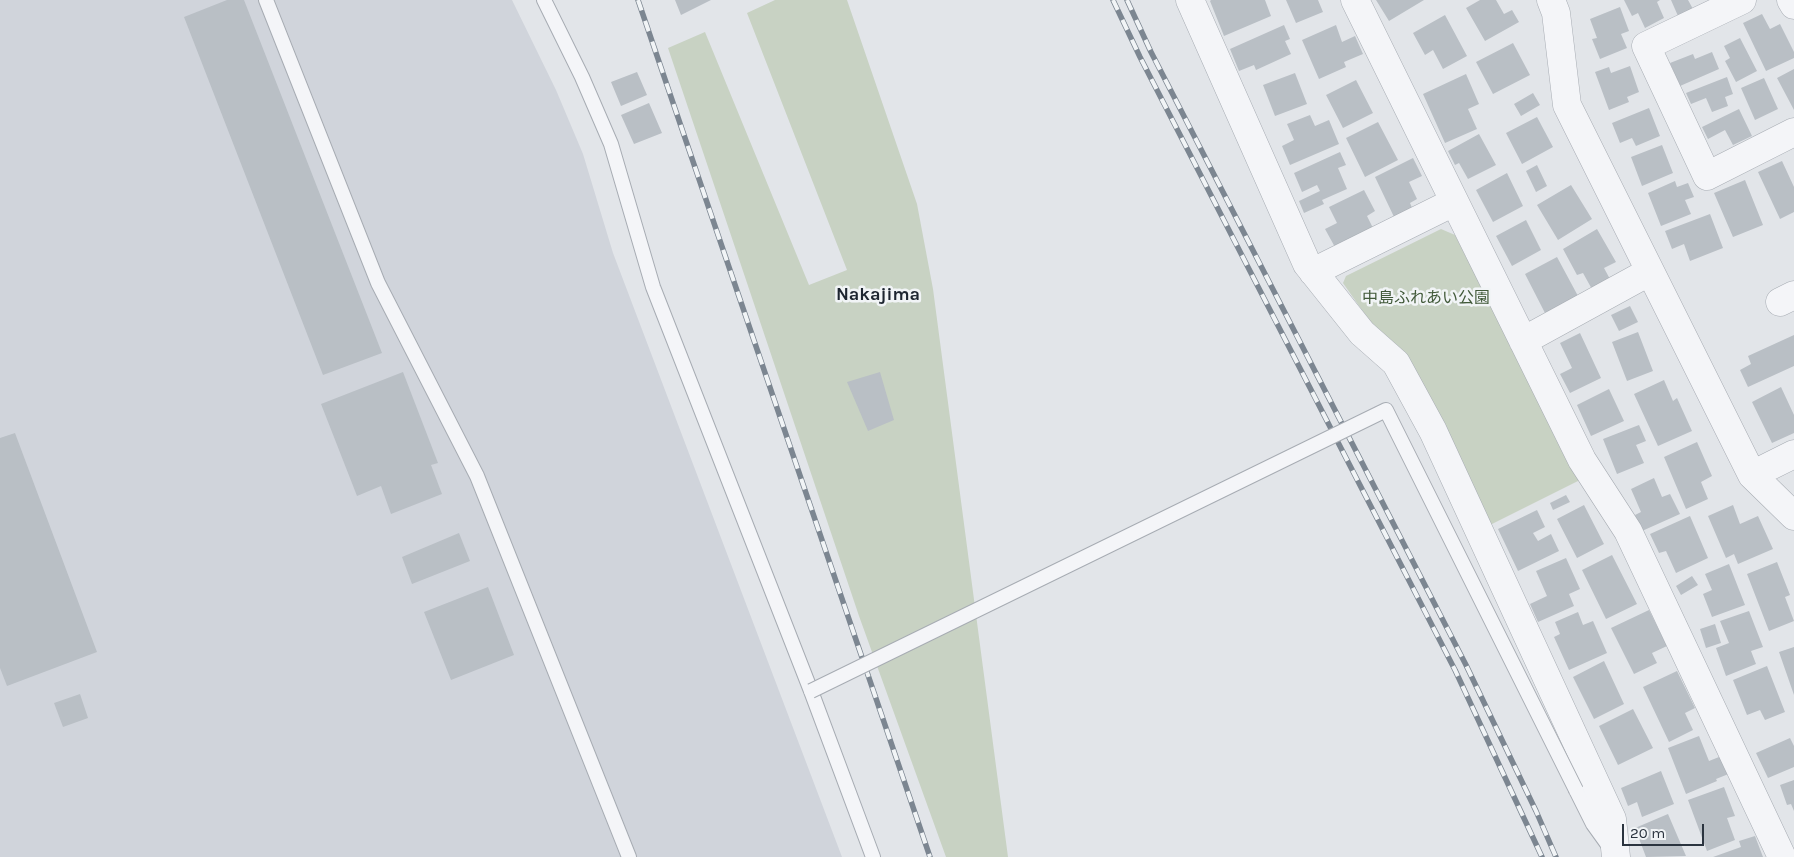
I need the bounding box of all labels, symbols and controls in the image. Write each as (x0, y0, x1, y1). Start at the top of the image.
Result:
district label: Nakajima (836, 284, 920, 306)
park label: 中島ふれあい公園 (1362, 288, 1490, 308)
scale bar (1624, 814, 1706, 846)
text: 20 m (1630, 824, 1665, 842)

